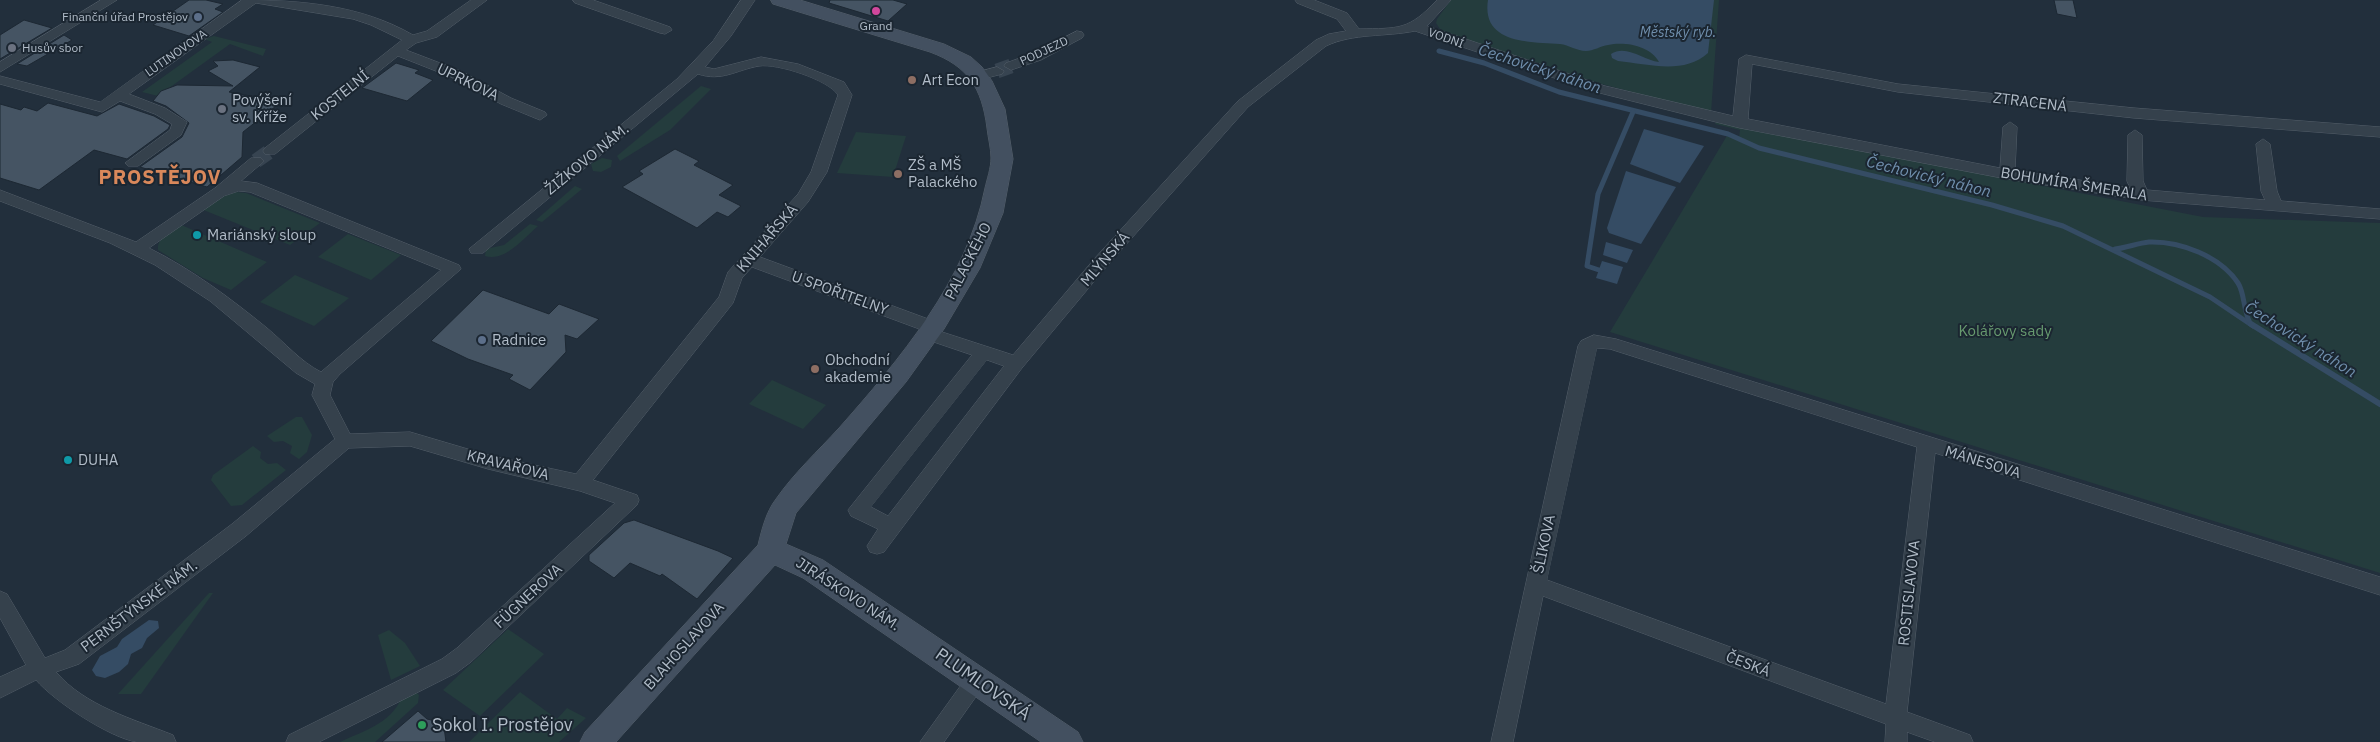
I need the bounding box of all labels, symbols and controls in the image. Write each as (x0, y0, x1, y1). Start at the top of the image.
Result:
marker: Grand (870, 5, 882, 17)
place label: Finanční úřad Prostějov (62, 9, 188, 24)
marker: Finanční úřad Prostějov (192, 11, 204, 23)
place label: Grand (860, 18, 892, 33)
water label: Městský ryb. (1640, 23, 1716, 41)
street label: VODNÍ (1426, 24, 1466, 51)
street label: LUTINOVOVA (142, 26, 210, 79)
street label: PODJEZD (1017, 33, 1070, 68)
water label: Čechovický náhon (1476, 38, 1604, 97)
place label: Husův sbor (22, 40, 83, 55)
marker: Husův sbor (6, 42, 18, 54)
street label: UPRKOVA (434, 58, 503, 105)
street label: KOSTELNÍ (307, 65, 373, 124)
place label: Art Econ (922, 70, 979, 89)
marker: Art Econ (906, 74, 918, 86)
street label: ZTRACENÁ (1992, 88, 2069, 116)
place label: Povýšení sv. Kříže (232, 90, 292, 126)
marker: Povýšení sv. Kříže (216, 103, 228, 115)
street label: ŽIŽKOVO NÁM. (541, 119, 633, 198)
water label: Čechovický náhon (1865, 150, 1994, 201)
place label: ZŠ a MŠ Palackého (908, 155, 977, 191)
district label: PROSTĚJOV (99, 163, 221, 190)
street label: BOHUMÍRA ŠMERALA (1999, 163, 2149, 205)
marker: ZŠ a MŠ Palackého (892, 168, 904, 180)
street label: KNIHAŘSKÁ (732, 200, 802, 276)
street label: PALACKÉHO (940, 219, 995, 303)
place label: Mariánský sloup (207, 225, 316, 244)
street label: MLÝNSKÁ (1076, 227, 1134, 290)
marker: Mariánský sloup (191, 229, 203, 241)
street label: U SPOŘITELNY (789, 266, 891, 319)
water label: Čechovický náhon (2241, 296, 2361, 381)
park label: Kolářovy sady (1958, 321, 2052, 340)
place label: Radnice (492, 330, 546, 349)
marker: Radnice (476, 334, 488, 346)
place label: Obchodní akademie (825, 350, 891, 386)
marker: Obchodní akademie (809, 363, 821, 375)
street label: MÁNESOVA (1943, 441, 2024, 482)
street label: KRAVAŘOVA (465, 445, 552, 484)
place label: DUHA (78, 450, 119, 469)
marker: DUHA (62, 454, 74, 466)
street label: ŠLIKOVA (1528, 512, 1559, 575)
street label: ROSTISLAVOVA (1894, 539, 1924, 647)
street label: JIRÁSKOVO NÁM. (792, 553, 904, 634)
street label: PERNŠTÝNSKÉ NÁM. (76, 555, 201, 656)
street label: FÜGNEROVA (490, 559, 566, 632)
street label: BLAHOSLAVOVA (639, 598, 728, 693)
street label: PLUMLOVSKÁ (931, 642, 1036, 725)
street label: ČESKÁ (1723, 646, 1773, 681)
place label: Sokol I. Prostějov (432, 713, 573, 736)
marker: Sokol I. Prostějov (416, 719, 428, 731)

